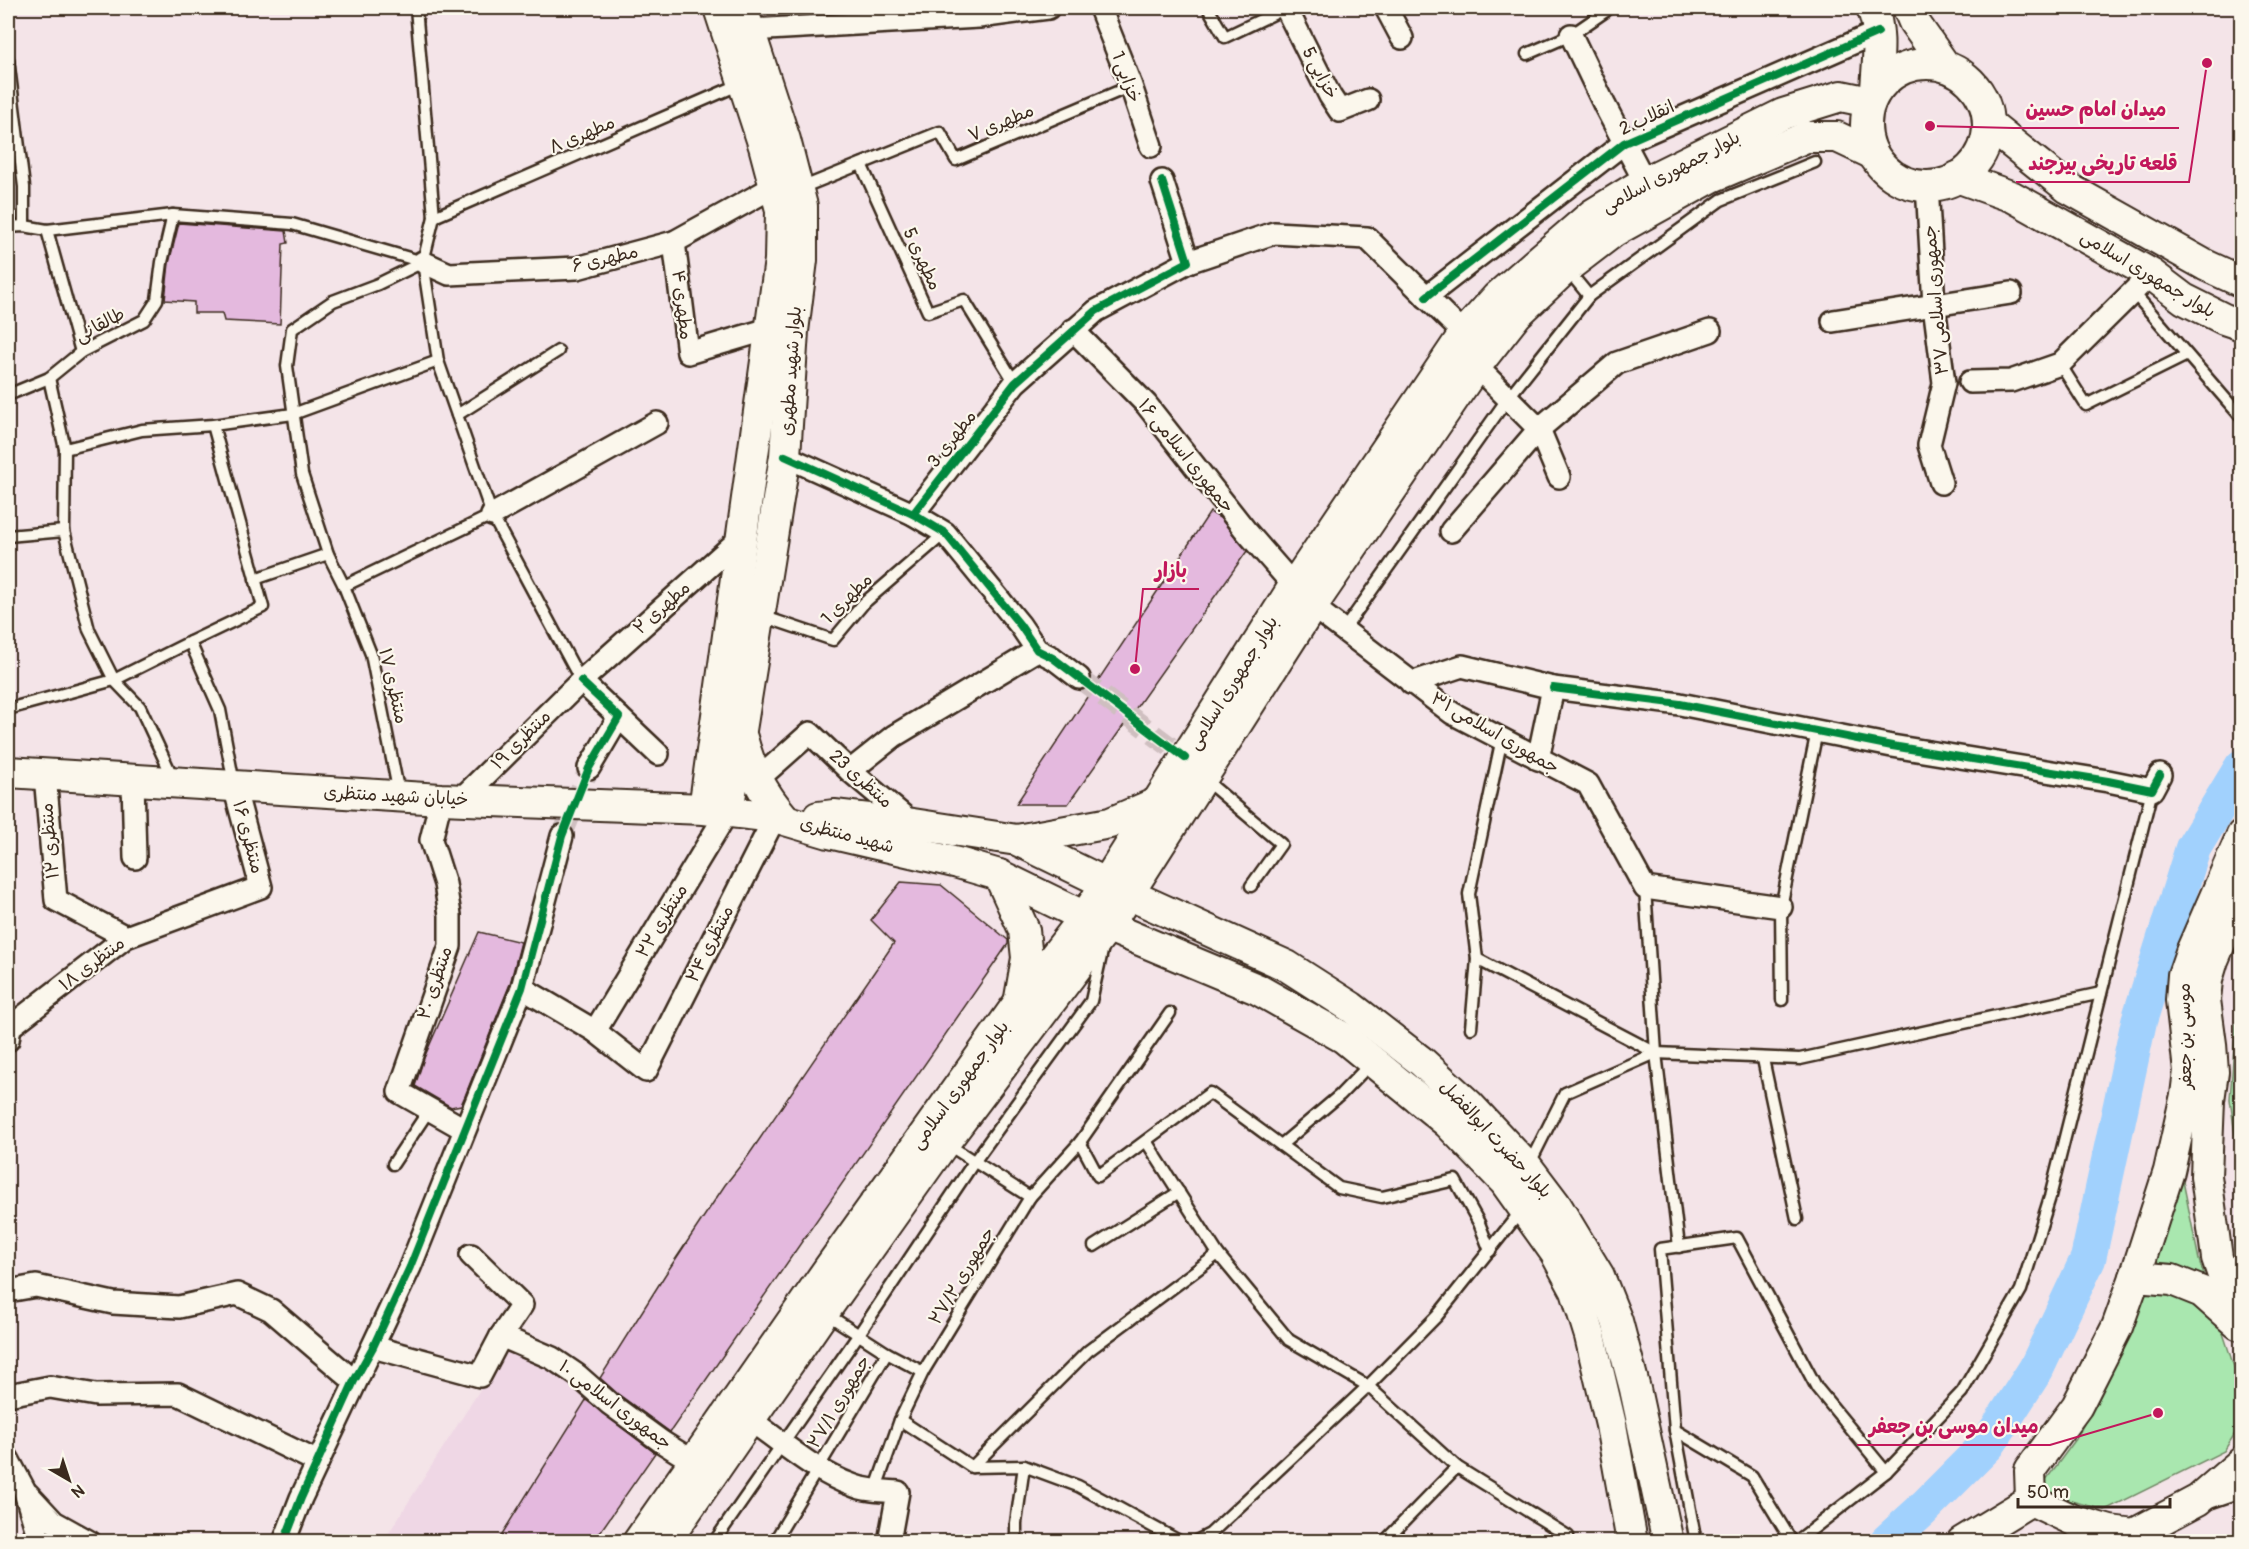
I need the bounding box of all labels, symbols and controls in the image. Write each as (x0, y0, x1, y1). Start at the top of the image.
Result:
street label: خزایی 5 (1297, 43, 1343, 103)
street label: خزایی 1 (1106, 48, 1146, 106)
callout: میدان امام حسین (2014, 90, 2179, 128)
street label: انقلاب 2 (1616, 95, 1678, 141)
text: میدان امام حسین (2026, 97, 2166, 124)
street label: مطهری ۷ (965, 99, 1037, 147)
street label: مطهری ۸ (546, 111, 618, 159)
street label: بلوار جمهوری اسلامی (1598, 126, 1744, 218)
callout: قلعه تاریخی بیرجند (2016, 144, 2189, 182)
text: قلعه تاریخی بیرجند (2028, 151, 2178, 176)
street label: مطهری 5 (898, 224, 946, 294)
street label: جمهوری اسلامی ۳۷ (1918, 224, 1954, 376)
street label: بلوار جمهوری اسلامی (2076, 225, 2220, 323)
street label: مطهری ۶ (569, 240, 641, 278)
street label: مطهری ۴ (666, 269, 698, 341)
street label: طالقانی (71, 302, 129, 348)
street label: بلوار شهید مطهری (775, 305, 807, 437)
street label: جمهوری اسلامی ۱۶ (1133, 394, 1239, 518)
street label: مطهری 3 (922, 406, 982, 472)
callout: بازار (1143, 551, 1199, 589)
text: بازار (1153, 558, 1187, 583)
street label: مطهری 1 (816, 568, 878, 630)
street label: مطهری ۲ (629, 576, 695, 640)
street label: بلوار جمهوری اسلامی (1183, 612, 1283, 754)
street label: منتظری ۱۷ (373, 646, 413, 726)
street label: جمهوری اسلامی ۳۱ (1427, 687, 1563, 779)
street label: منتظری ۱۹ (486, 705, 556, 775)
street label: منتظری 23 (825, 745, 897, 813)
street label: خیابان شهید منتظری (323, 781, 469, 811)
street label: منتظری ۱۶ (227, 798, 269, 876)
street label: منتظری ۱۲ (35, 802, 65, 880)
street label: شهید منتظری (797, 811, 897, 859)
street label: منتظری ۲۲ (631, 880, 693, 962)
street label: منتظری ۲۴ (681, 902, 739, 986)
street label: منتظری ۱۸ (54, 932, 130, 996)
street label: منتظری ۲۰ (412, 943, 458, 1023)
street label: موسی بن جعفر (2173, 983, 2197, 1091)
street label: بلوار جمهوری اسلامی (906, 1016, 1014, 1154)
street label: بلوار حضرت ابوالفضل (1435, 1075, 1557, 1203)
street label: جمهوری ۲۷/۲ (924, 1223, 1000, 1329)
street label: جمهوری ۲۷/۱ (802, 1351, 876, 1453)
street label: جمهوری اسلامی ۱۰ (554, 1355, 676, 1455)
callout: میدان موسی بن جعفر (1857, 1407, 2050, 1445)
text: میدان موسی بن جعفر (1867, 1414, 2039, 1439)
north arrow (39, 1450, 99, 1510)
scale bar (2018, 1471, 2170, 1509)
text: N (67, 1480, 88, 1502)
text: 50 m (2027, 1481, 2069, 1504)

